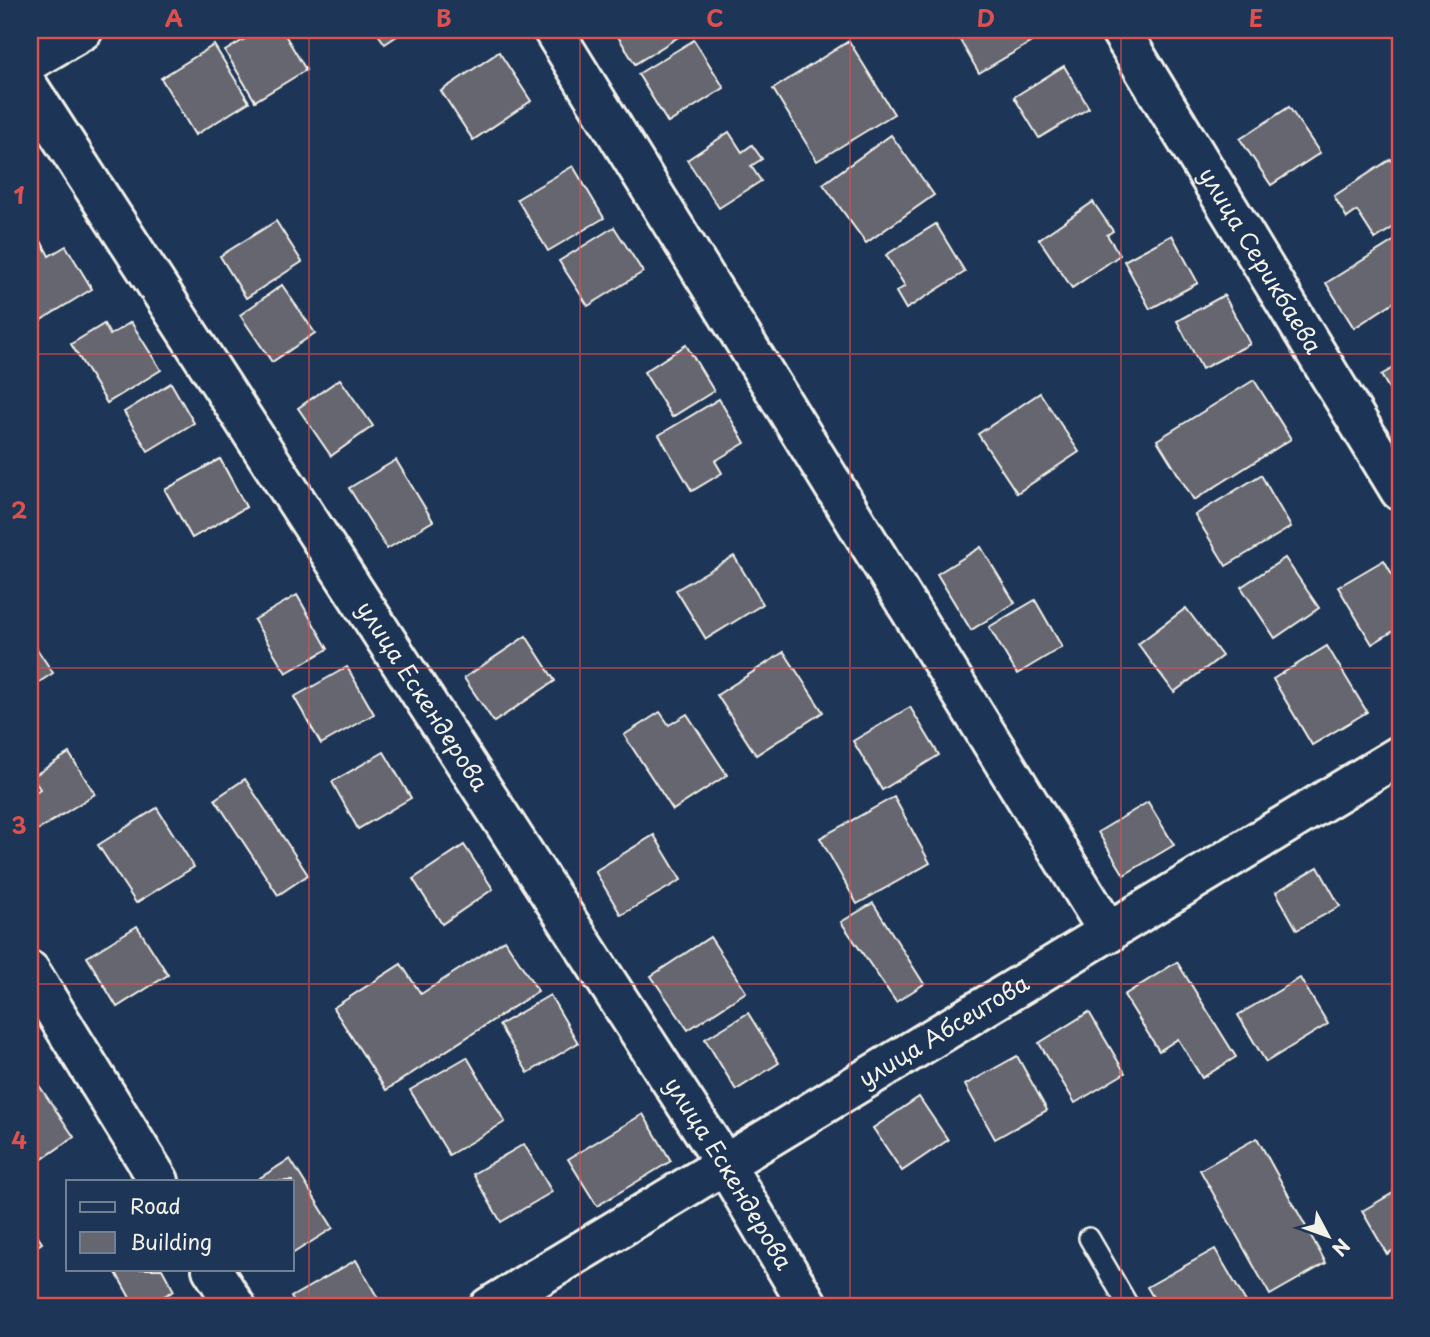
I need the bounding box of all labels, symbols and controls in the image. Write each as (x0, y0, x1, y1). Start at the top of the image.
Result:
text: A (165, 0, 183, 35)
text: B (436, 0, 452, 35)
text: C (706, 0, 724, 35)
text: D (977, 0, 995, 35)
text: E (1249, 0, 1263, 35)
street label: улица Серикбаева (1191, 160, 1332, 361)
text: 1 (14, 177, 25, 212)
text: 2 (11, 492, 27, 527)
street label: улица Ескендерова (349, 593, 499, 798)
text: 3 (11, 807, 27, 842)
street label: улица Абсеитова (851, 964, 1036, 1095)
street label: улица Ескендерова (657, 1069, 803, 1277)
text: 4 (11, 1122, 27, 1157)
legend (66, 1180, 294, 1270)
text: Road (130, 1189, 181, 1221)
north arrow (1294, 1200, 1364, 1270)
text: Building (130, 1225, 212, 1257)
text: N (1326, 1233, 1357, 1263)

